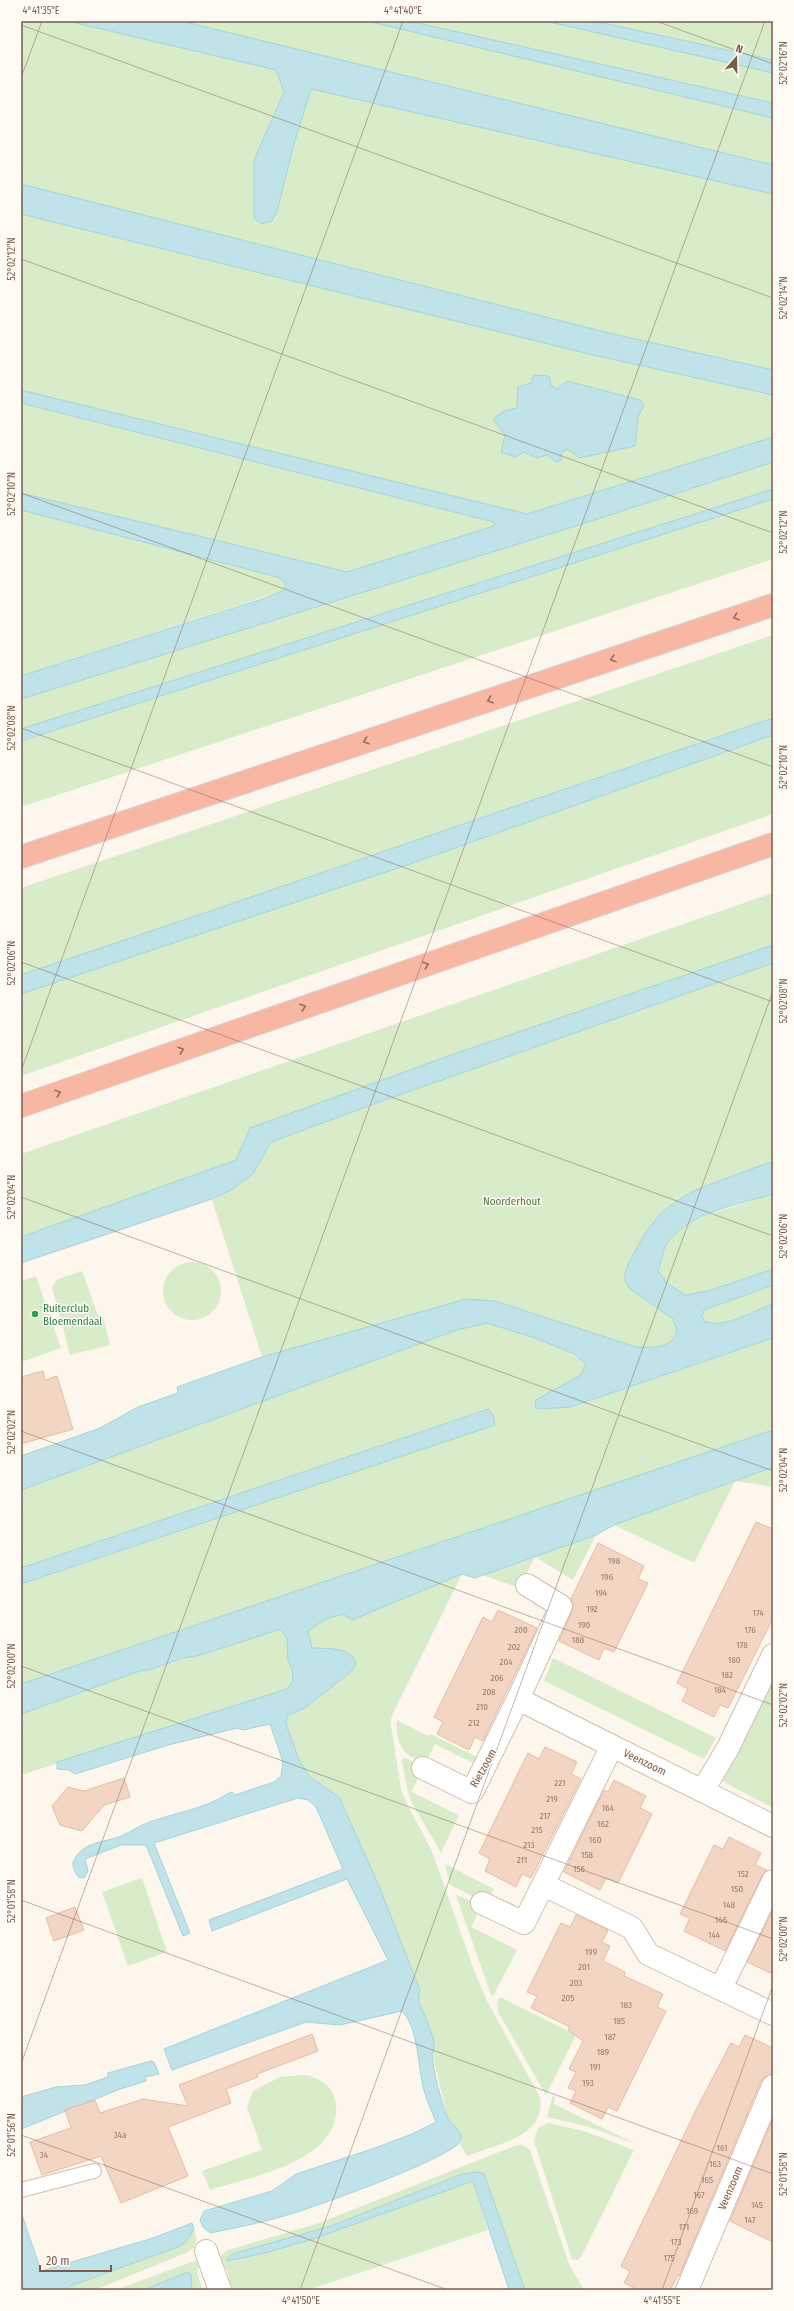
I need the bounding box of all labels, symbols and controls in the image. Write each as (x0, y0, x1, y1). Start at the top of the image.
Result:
text: 4°41'35"E (22, 5, 60, 17)
text: 4°41'40"E (384, 5, 422, 17)
north arrow (716, 38, 756, 78)
text: 52°02'16"N (778, 41, 790, 85)
text: N (734, 42, 745, 56)
text: 52°02'12"N (6, 237, 18, 281)
text: 52°02'14"N (778, 276, 790, 320)
text: 52°02'10"N (6, 472, 18, 516)
text: 52°02'12"N (778, 510, 790, 554)
one-way arrow (733, 612, 740, 621)
one-way arrow (609, 654, 616, 662)
one-way arrow (486, 695, 493, 704)
text: 52°02'08"N (6, 706, 18, 750)
one-way arrow (363, 737, 370, 745)
text: 52°02'10"N (778, 745, 790, 789)
text: 52°02'06"N (6, 941, 18, 985)
one-way arrow (423, 961, 430, 969)
text: 52°02'08"N (778, 979, 790, 1023)
one-way arrow (300, 1004, 307, 1012)
one-way arrow (177, 1047, 184, 1055)
one-way arrow (54, 1089, 61, 1098)
text: 52°02'04"N (6, 1175, 18, 1219)
park label: Noorderhout (483, 1195, 541, 1208)
text: 52°02'06"N (778, 1214, 790, 1258)
place label: Ruiterclub Bloemendaal (43, 1302, 102, 1328)
marker: Ruiterclub Bloemendaal (30, 1309, 40, 1319)
text: 52°02'02"N (6, 1410, 18, 1454)
text: 52°02'04"N (778, 1448, 790, 1492)
house number: 198 (608, 1556, 621, 1566)
house number: 196 (601, 1572, 614, 1582)
house number: 194 (595, 1588, 608, 1598)
house number: 192 (586, 1604, 598, 1614)
house number: 174 (752, 1608, 764, 1618)
house number: 190 (578, 1620, 591, 1630)
house number: 200 (514, 1625, 528, 1635)
house number: 176 (744, 1625, 756, 1635)
house number: 188 (572, 1635, 585, 1645)
house number: 178 (736, 1640, 748, 1650)
house number: 202 (508, 1642, 520, 1652)
text: 52°02'00"N (6, 1643, 18, 1689)
house number: 180 (728, 1655, 741, 1665)
house number: 204 (499, 1657, 513, 1667)
house number: 182 (721, 1670, 733, 1680)
house number: 206 (490, 1673, 504, 1683)
text: 52°02'02"N (778, 1683, 790, 1727)
house number: 184 (714, 1685, 727, 1695)
house number: 208 (482, 1687, 496, 1697)
house number: 210 (476, 1702, 488, 1712)
house number: 212 (468, 1718, 480, 1728)
street label: Veenzoom (621, 1746, 668, 1778)
street label: Rietzoom (468, 1747, 499, 1790)
house number: 221 (554, 1778, 566, 1788)
house number: 219 (546, 1794, 558, 1804)
house number: 164 (602, 1803, 615, 1813)
house number: 217 (540, 1811, 551, 1821)
house number: 162 (597, 1819, 609, 1829)
house number: 215 (531, 1825, 543, 1835)
house number: 160 (589, 1835, 602, 1845)
house number: 213 (523, 1840, 535, 1850)
house number: 158 (581, 1850, 594, 1860)
house number: 211 (517, 1855, 527, 1865)
house number: 156 (573, 1864, 586, 1874)
house number: 152 (737, 1869, 749, 1879)
text: 52°01'58"N (6, 1879, 18, 1923)
house number: 150 (731, 1884, 743, 1894)
house number: 148 (723, 1900, 736, 1910)
house number: 146 (715, 1915, 728, 1925)
text: 52°02'00"N (778, 1916, 790, 1962)
house number: 144 (708, 1930, 721, 1940)
house number: 199 (585, 1947, 597, 1957)
house number: 201 (578, 1962, 590, 1972)
house number: 203 (570, 1978, 582, 1988)
house number: 205 (562, 1993, 574, 2003)
house number: 183 (620, 2000, 632, 2010)
house number: 185 (613, 2016, 625, 2026)
house number: 187 (604, 2032, 616, 2042)
house number: 189 (597, 2047, 609, 2057)
house number: 191 (589, 2062, 601, 2072)
house number: 193 (582, 2078, 594, 2088)
text: 52°01'56"N (6, 2113, 18, 2157)
house number: 34a (114, 2130, 127, 2140)
house number: 161 (716, 2143, 728, 2153)
house number: 34 (40, 2150, 49, 2160)
text: 52°01'58"N (778, 2152, 790, 2196)
house number: 163 (709, 2159, 721, 2169)
street label: Veenzoom (715, 2164, 745, 2212)
house number: 165 (701, 2175, 713, 2185)
house number: 167 (693, 2190, 705, 2200)
house number: 145 (751, 2200, 763, 2210)
house number: 169 (686, 2206, 698, 2216)
house number: 147 (744, 2215, 756, 2225)
house number: 171 (679, 2222, 689, 2232)
house number: 173 (670, 2237, 682, 2247)
scale bar (40, 2247, 111, 2273)
house number: 175 (663, 2253, 675, 2263)
text: 20 m (46, 2254, 70, 2268)
text: 4°41'50"E (282, 2295, 320, 2307)
text: 4°41'55"E (643, 2295, 681, 2307)

